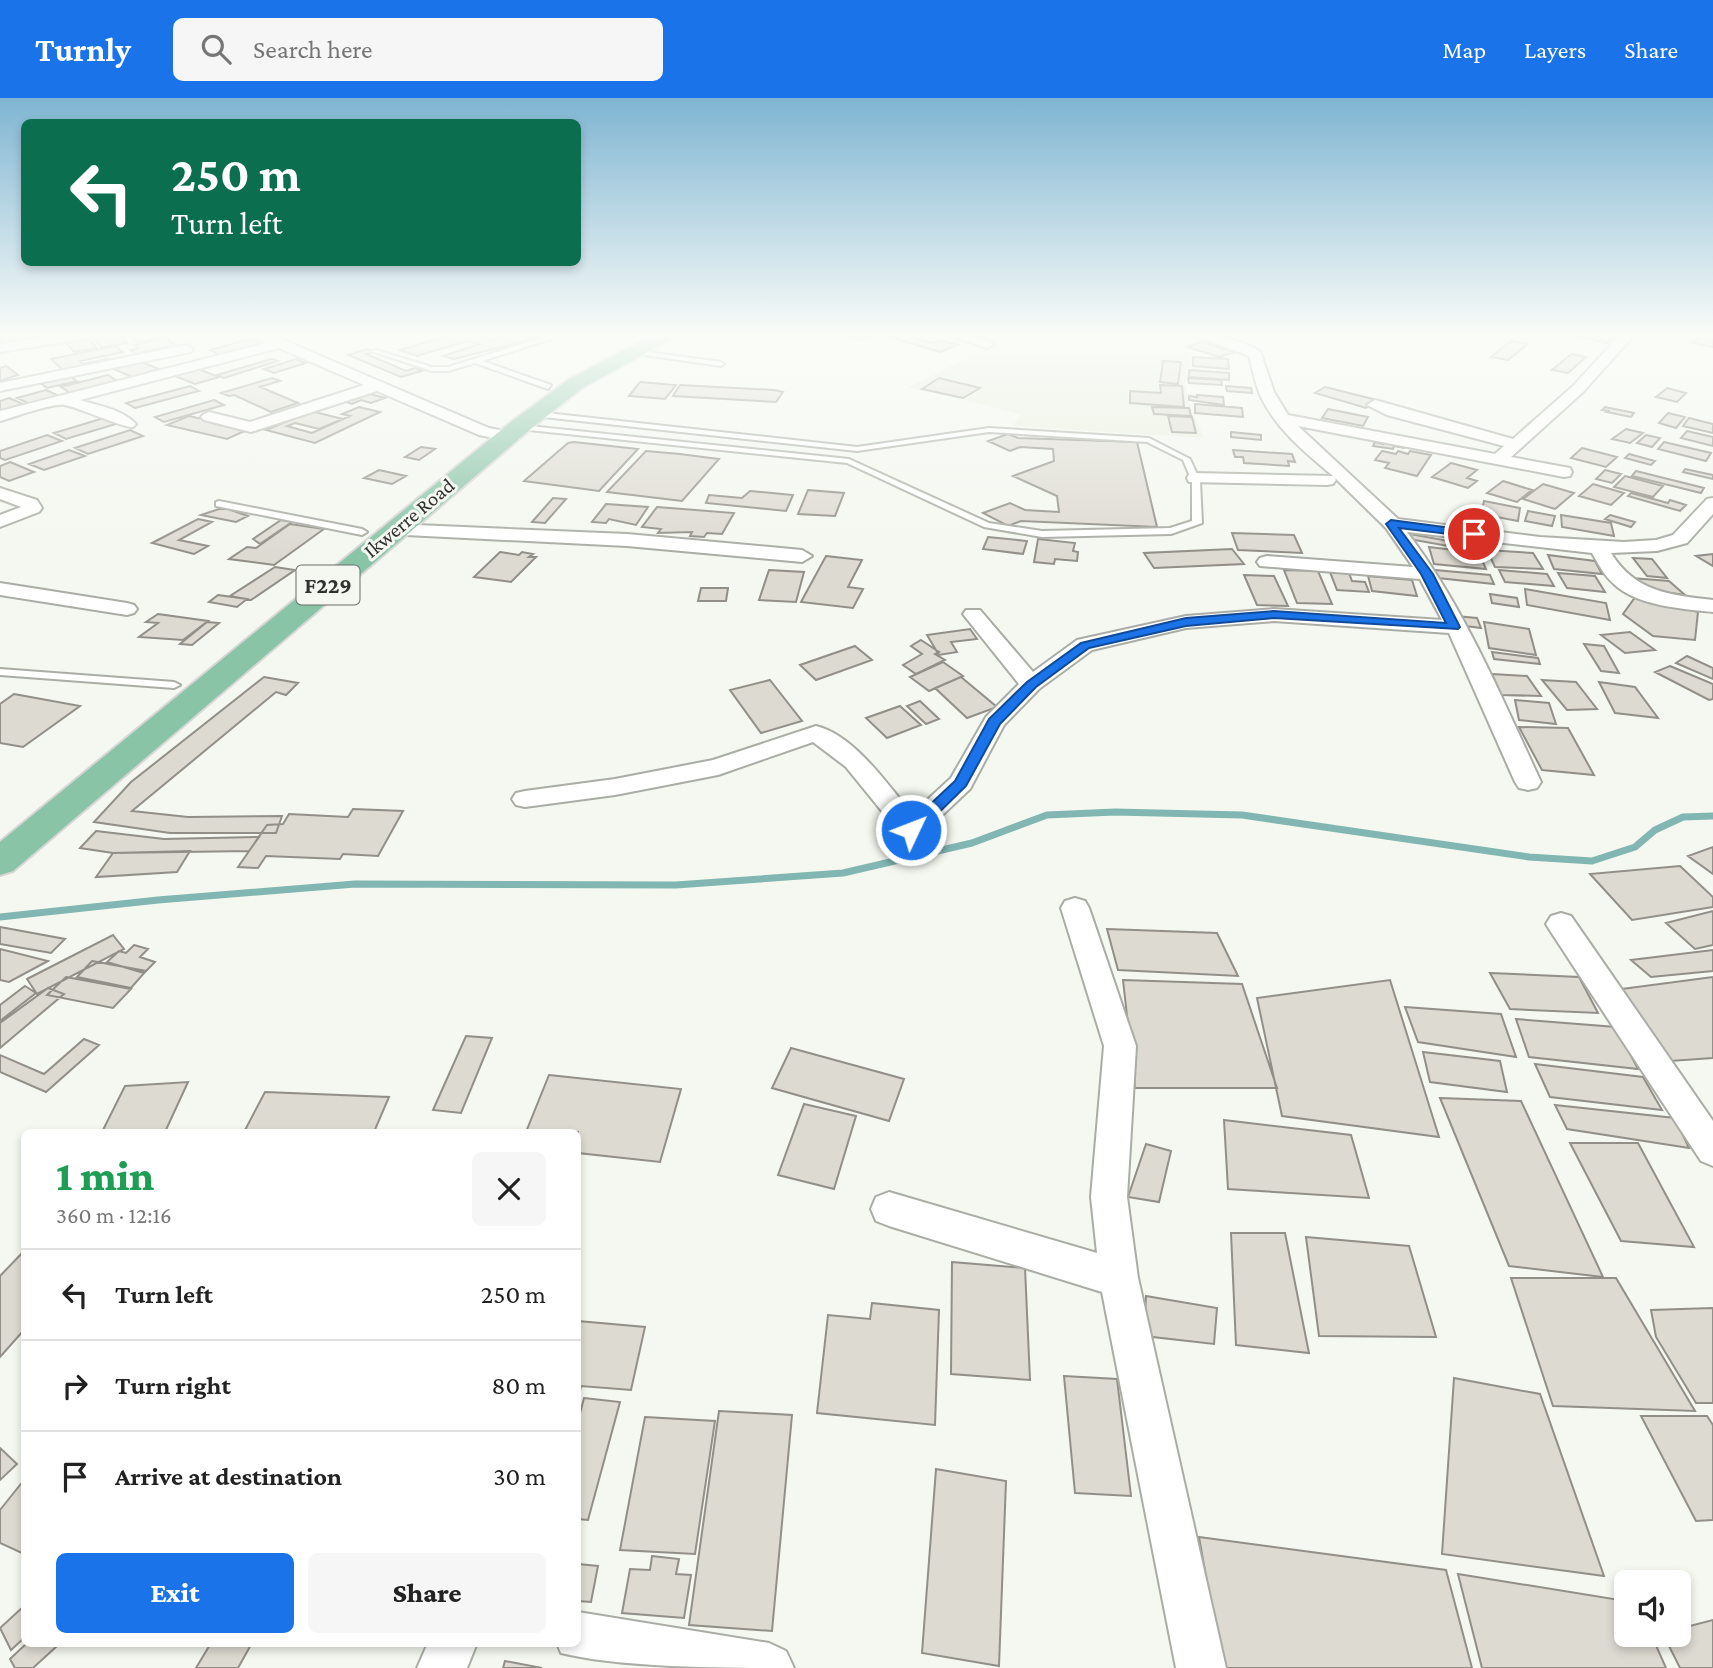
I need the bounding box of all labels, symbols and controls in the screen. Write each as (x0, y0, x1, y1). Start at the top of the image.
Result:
search box (173, 18, 663, 81)
icon: search (197, 30, 235, 68)
text: Turnly (35, 31, 131, 68)
text: Search here (253, 35, 372, 64)
text: Map (1442, 36, 1486, 63)
text: Layers (1524, 36, 1586, 63)
text: Share (1624, 36, 1678, 63)
icon: left (56, 147, 147, 238)
text: 250 m (171, 147, 301, 202)
text: Turn left (171, 205, 282, 241)
street label: Ikwerre Road (359, 473, 459, 563)
pin (1444, 504, 1504, 564)
icon: arrive (1455, 515, 1493, 553)
road number: F229 (296, 565, 360, 604)
position arrow (874, 793, 948, 867)
text: 1 min (56, 1152, 154, 1199)
button: close (472, 1152, 546, 1226)
text: 360 m · 12:16 (56, 1202, 172, 1228)
icon: left (56, 1276, 94, 1314)
text: Turn left (115, 1280, 213, 1309)
text: 250 m (481, 1280, 546, 1309)
icon: right (56, 1367, 94, 1405)
text: Turn right (115, 1371, 231, 1400)
text: 80 m (492, 1371, 546, 1400)
icon: arrive (56, 1458, 94, 1496)
text: Arrive at destination (115, 1462, 342, 1491)
text: 30 m (493, 1462, 546, 1491)
button: Exit (56, 1553, 294, 1633)
button: Share (308, 1553, 546, 1633)
map controls (1614, 1570, 1691, 1647)
button: sound (1614, 1570, 1691, 1647)

